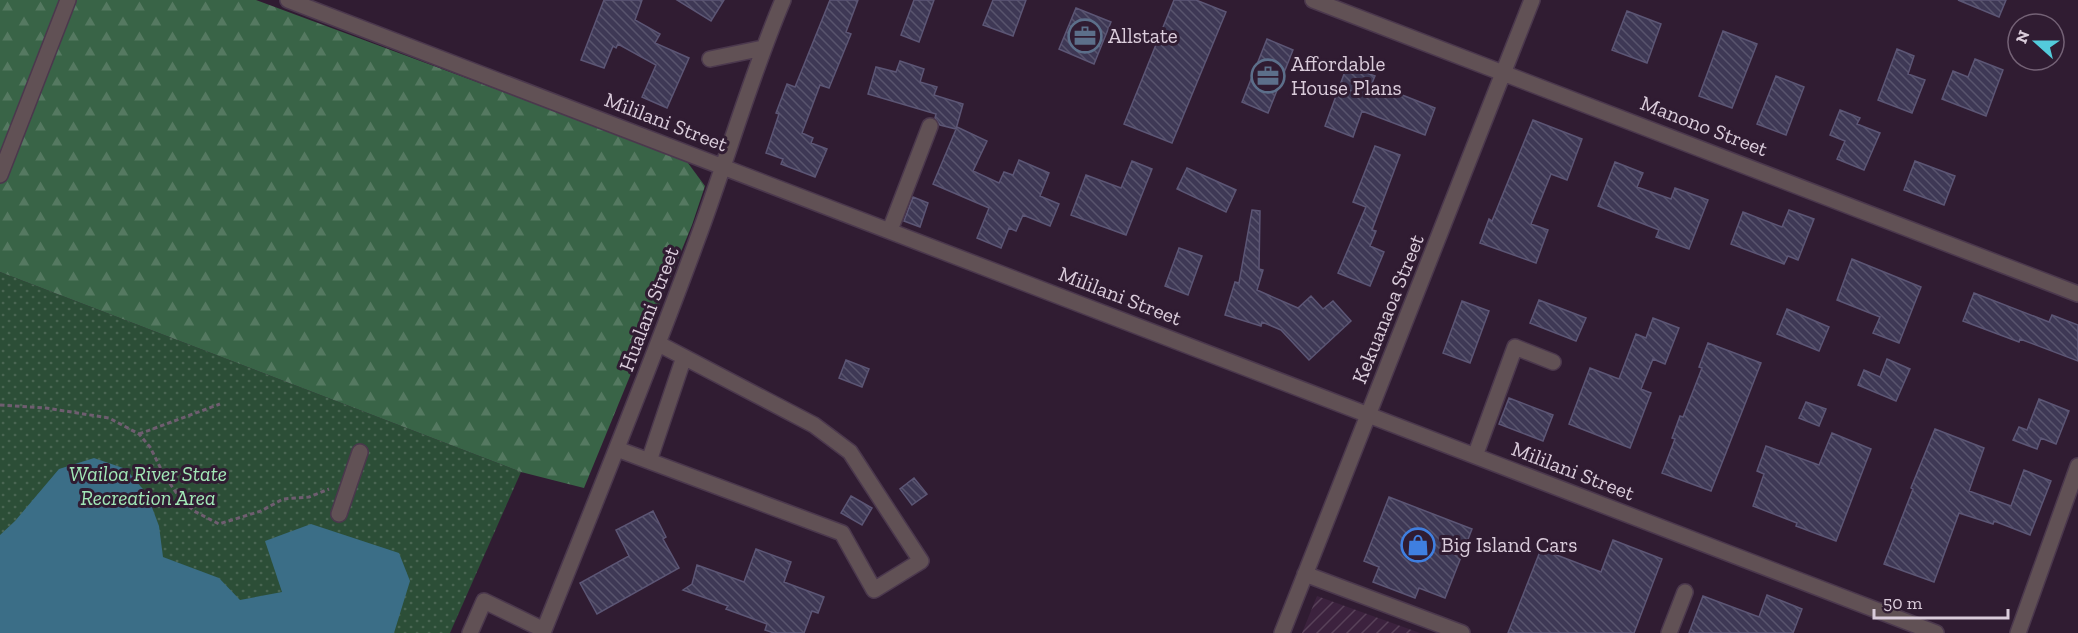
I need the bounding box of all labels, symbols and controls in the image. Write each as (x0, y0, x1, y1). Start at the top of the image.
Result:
north arrow (2006, 12, 2066, 72)
office icon: Allstate (1067, 18, 1103, 54)
place label: Allstate (1108, 23, 1178, 48)
text: N (2011, 28, 2034, 46)
place label: Affordable House Plans (1291, 51, 1402, 100)
office icon: Affordable House Plans (1250, 58, 1286, 94)
street label: Mililani Street (601, 87, 731, 156)
street label: Manono Street (1637, 90, 1771, 161)
street label: Kekuanaoa Street (1346, 230, 1429, 387)
street label: Hualani Street (613, 243, 684, 375)
street label: Mililani Street (1055, 261, 1185, 330)
street label: Mililani Street (1508, 436, 1638, 505)
park label: Wailoa River State Recreation Area (69, 461, 227, 510)
shop icon: Big Island Cars (1400, 527, 1436, 563)
place label: Big Island Cars (1441, 532, 1577, 557)
scale bar (1874, 582, 2008, 620)
text: 50 m (1883, 592, 1923, 614)

